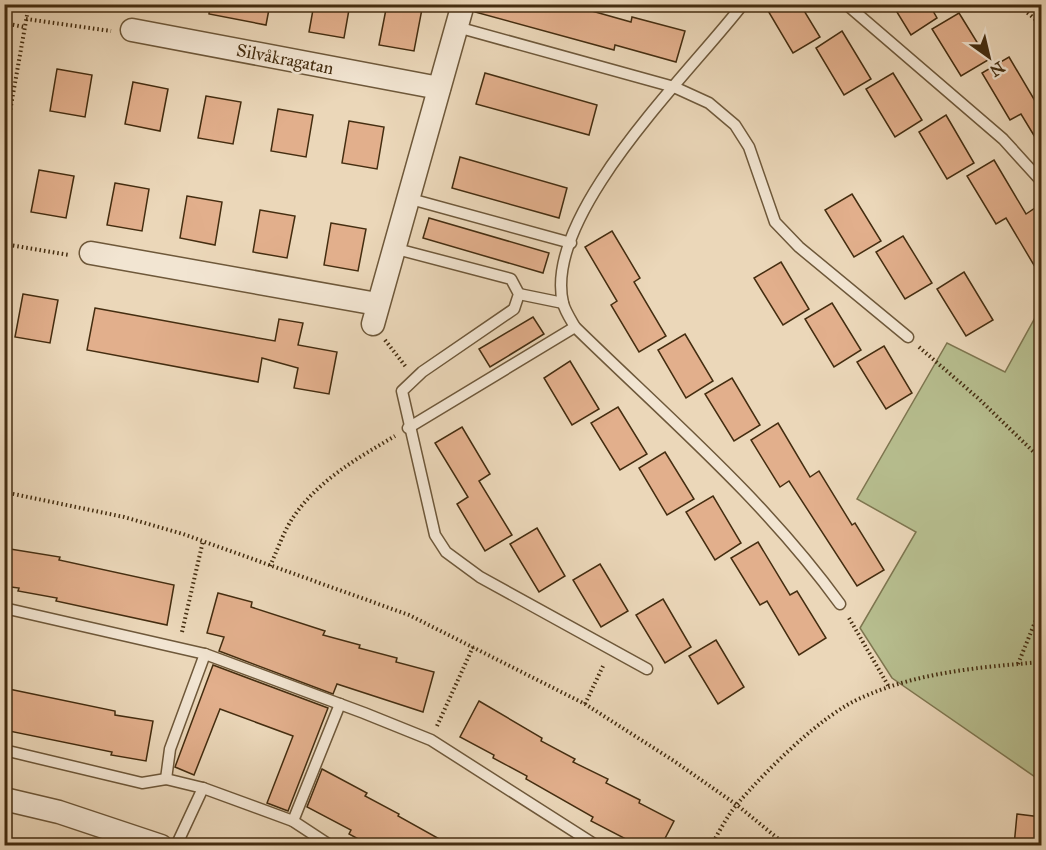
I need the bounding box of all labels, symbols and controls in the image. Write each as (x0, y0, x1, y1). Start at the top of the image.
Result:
north arrow (959, 27, 1019, 87)
street label: Silvåkragatan (234, 39, 336, 80)
text: N (986, 57, 1008, 81)

